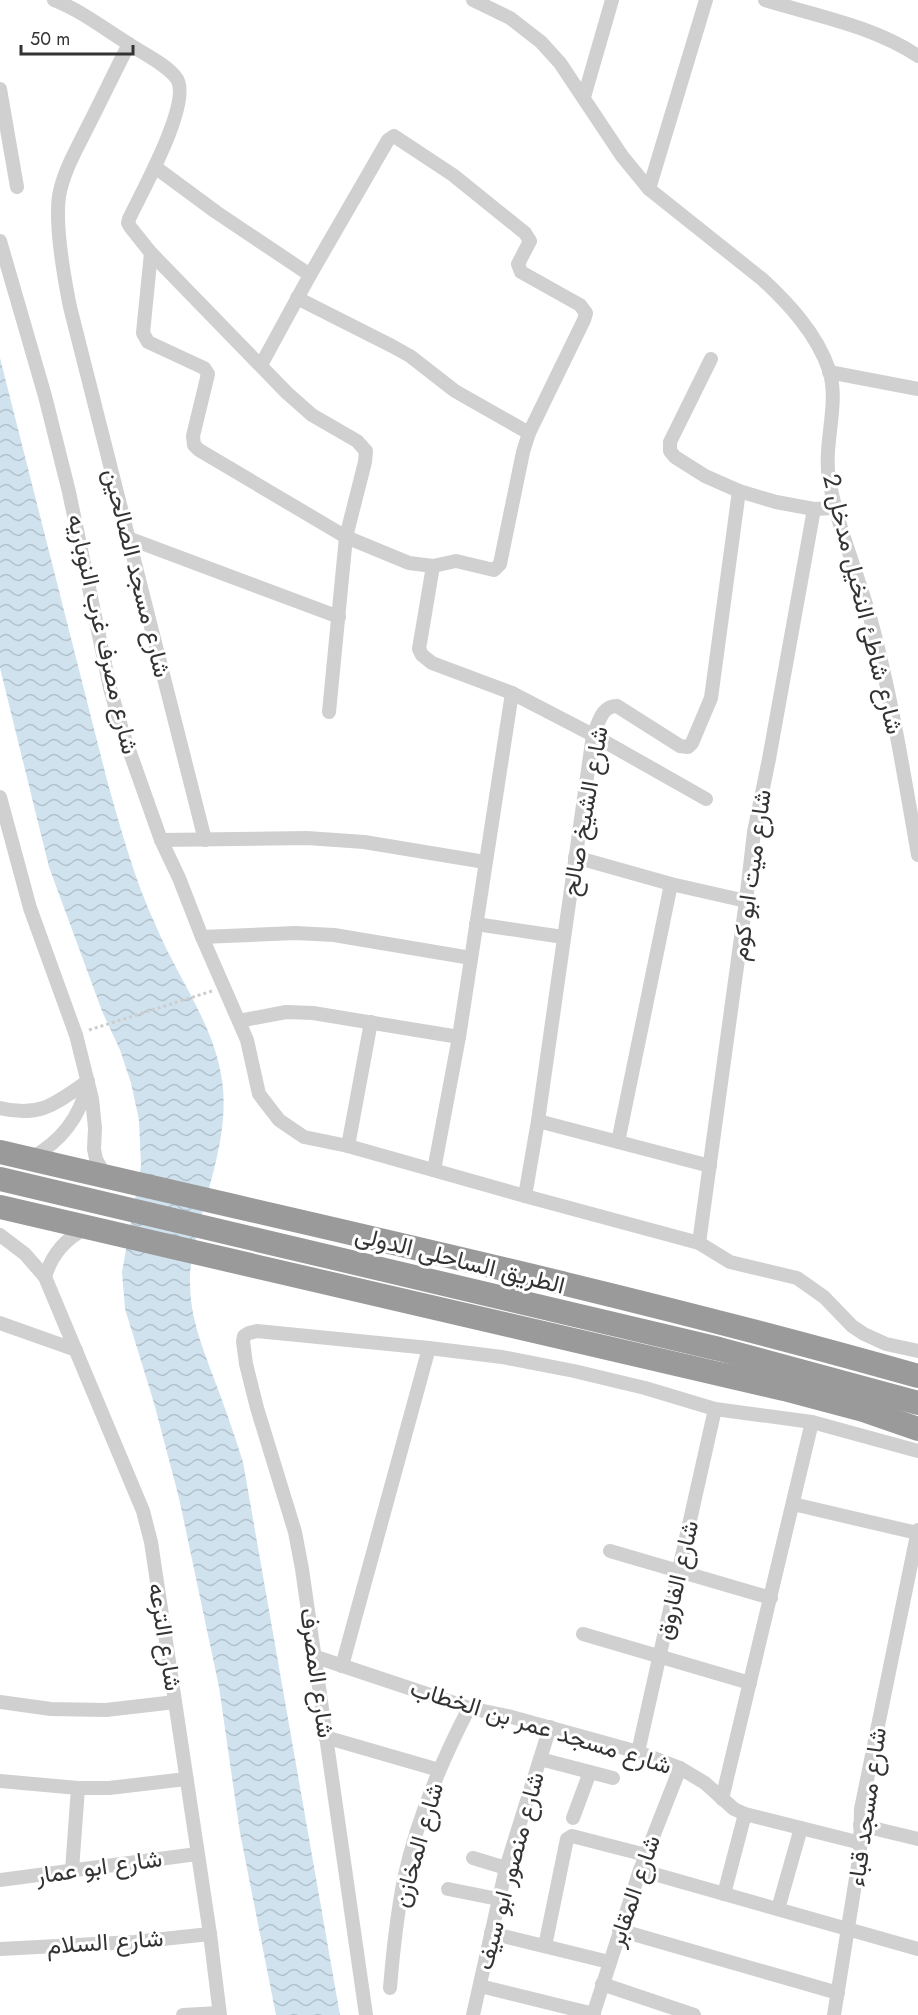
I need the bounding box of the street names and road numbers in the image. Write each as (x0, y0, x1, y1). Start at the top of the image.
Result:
street label: شارع مسجد الصالحين (95, 465, 180, 681)
street label: شارع شاطئ النخيل مدخل 2 (814, 470, 913, 738)
street label: شارع مصرف غرب النوباريه (59, 510, 148, 757)
street label: شارع الشيخ صالح (552, 723, 617, 899)
street label: شارع ميت ابو كوم (721, 787, 780, 963)
street label: الطريق الساحلى الدولى (352, 1217, 569, 1303)
street label: شارع الفاروق (646, 1517, 707, 1643)
street label: شارع الترعه (140, 1580, 191, 1693)
street label: شارع المصرف (291, 1606, 344, 1740)
street label: شارع مسجد عمر بن الخطاب (406, 1670, 676, 1783)
street label: شارع مسجد قباء (838, 1725, 895, 1889)
street label: شارع منصور ابو سيف (466, 1768, 553, 1974)
street label: شارع المخازن (383, 1778, 452, 1911)
street label: شارع المقابر (598, 1830, 669, 1952)
street label: شارع ابو عمار (33, 1840, 164, 1893)
street label: شارع السلام (45, 1920, 165, 1963)

